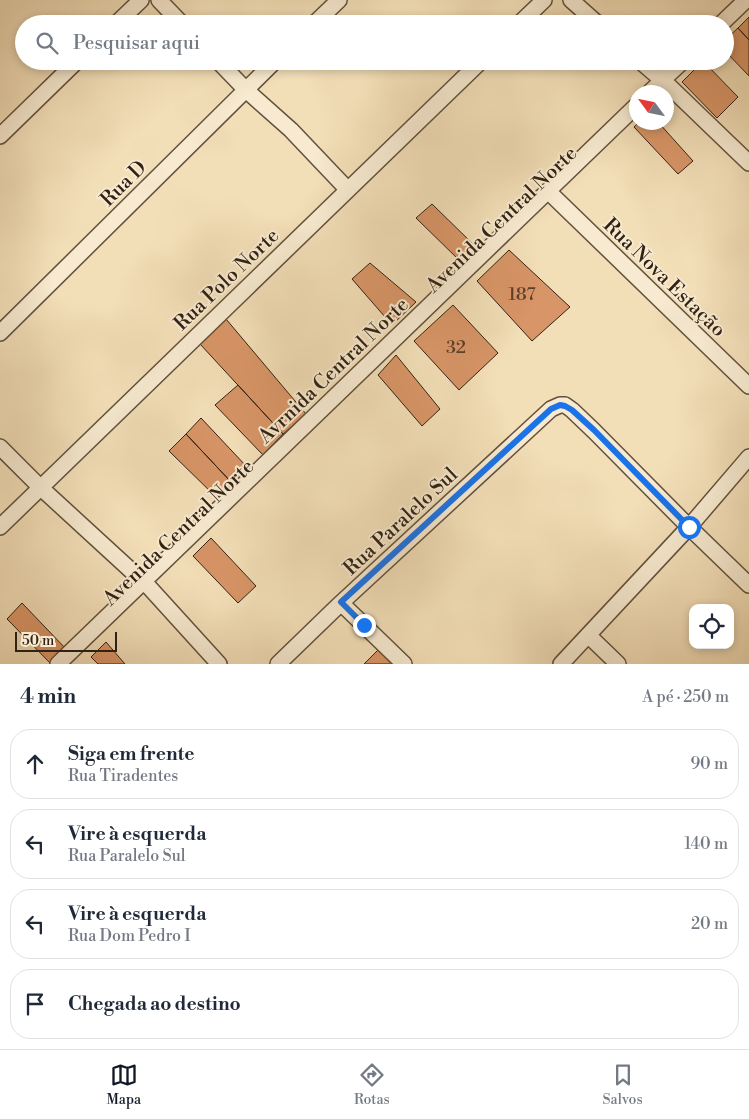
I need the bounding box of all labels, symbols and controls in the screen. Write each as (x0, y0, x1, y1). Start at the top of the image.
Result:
search box (15, 15, 734, 70)
icon: search (33, 29, 61, 57)
text: Pesquisar aqui (73, 31, 200, 55)
north arrow (629, 85, 674, 130)
street label: Avenida Central Norte (421, 142, 583, 299)
street label: Rua D (96, 156, 152, 212)
street label: Rua Nova Estação (597, 213, 730, 343)
street label: Rua Polo Norte (169, 224, 285, 336)
house number: 187 (508, 283, 536, 306)
street label: Avrnida Central Norte (253, 293, 414, 450)
house number: 32 (446, 336, 466, 359)
street label: Avenida Central Norte (98, 455, 260, 612)
street label: Rua Paralelo Sul (339, 463, 463, 581)
route start (678, 516, 701, 539)
map controls (689, 604, 734, 649)
button: locate (689, 604, 734, 649)
route end (353, 614, 376, 637)
scale bar (15, 629, 118, 652)
text: 50 m (22, 632, 54, 650)
text: 4 min (20, 684, 76, 710)
text: A pé · 250 m (642, 687, 729, 707)
text: Siga em frente (68, 742, 195, 766)
icon: ahead (21, 750, 49, 778)
text: 90 m (690, 754, 728, 774)
text: Rua Tiradentes (68, 766, 178, 786)
text: Vire à esquerda (68, 822, 207, 846)
icon: left (21, 830, 49, 858)
text: 140 m (684, 834, 728, 854)
text: Rua Paralelo Sul (68, 846, 186, 866)
text: Vire à esquerda (68, 902, 207, 926)
icon: left (21, 910, 49, 938)
text: 20 m (691, 914, 728, 934)
text: Rua Dom Pedro I (68, 926, 190, 946)
icon: arrive (21, 990, 49, 1018)
text: Chegada ao destino (68, 992, 241, 1016)
tab: Mapa (106, 1061, 141, 1109)
tab: Rotas (354, 1061, 390, 1109)
tab: Salvos (603, 1061, 643, 1109)

